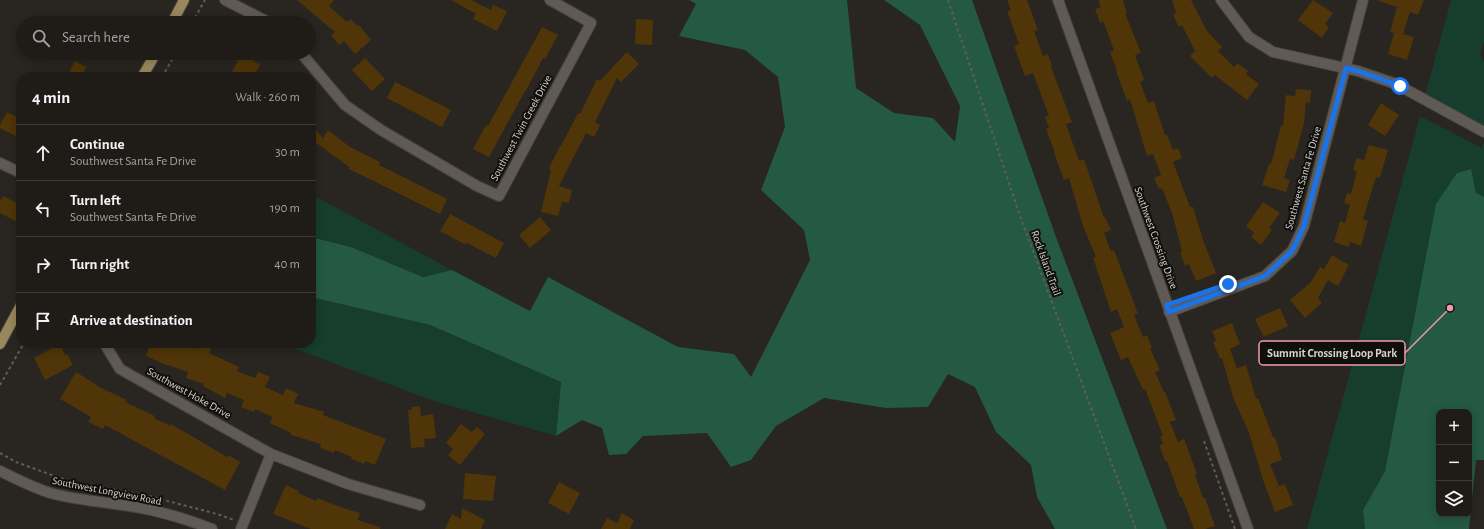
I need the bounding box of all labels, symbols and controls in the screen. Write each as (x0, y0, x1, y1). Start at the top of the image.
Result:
search box (16, 16, 316, 60)
icon: search (30, 27, 52, 49)
text: Search here (62, 30, 130, 45)
street label: Southwest Twin Creek Drive (488, 73, 554, 183)
route start (1391, 77, 1409, 95)
text: 4 min (32, 89, 70, 106)
text: Walk · 260 m (235, 91, 300, 104)
street label: Southwest Santa Fe Drive (1283, 125, 1323, 231)
text: Continue (70, 137, 125, 152)
icon: ahead (32, 142, 54, 164)
text: 30 m (275, 146, 300, 159)
text: Southwest Santa Fe Drive (70, 155, 196, 168)
street label: Southwest Crossing Drive (1132, 186, 1180, 290)
text: Turn left (70, 193, 121, 208)
icon: left (32, 198, 54, 220)
text: 190 m (270, 202, 300, 215)
text: Southwest Santa Fe Drive (70, 211, 196, 224)
street label: Rock Island Trail (1029, 229, 1063, 297)
icon: right (32, 254, 54, 276)
text: Turn right (70, 257, 129, 272)
text: 40 m (274, 258, 300, 271)
route end (1219, 275, 1237, 293)
icon: arrive (32, 310, 54, 332)
text: Arrive at destination (70, 313, 193, 328)
callout: Summit Crossing Loop Park (1259, 341, 1405, 365)
text: Summit Crossing Loop Park (1267, 347, 1397, 359)
street label: Southwest Hoke Drive (145, 365, 233, 421)
map controls (1436, 409, 1472, 517)
button: + (1436, 409, 1472, 445)
button: − (1436, 445, 1472, 481)
street label: Southwest Longview Road (51, 475, 163, 507)
button: layers (1436, 481, 1472, 517)

